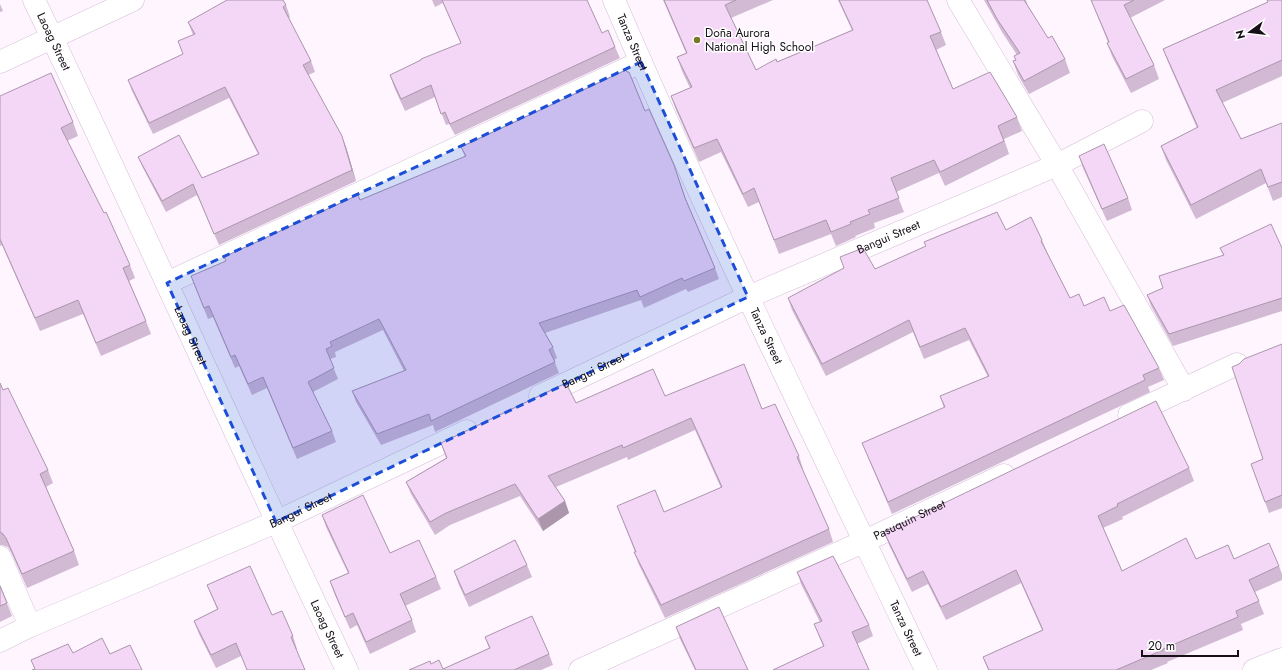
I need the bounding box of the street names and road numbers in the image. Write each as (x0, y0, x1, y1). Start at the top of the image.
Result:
street label: Laoag Street (32, 9, 76, 74)
street label: Tanza Street (612, 11, 653, 73)
street label: Bangui Street (854, 215, 923, 259)
street label: Laoag Street (169, 303, 212, 368)
street label: Tanza Street (745, 305, 787, 367)
street label: Bangui Street (559, 348, 628, 393)
street label: Bangui Street (267, 488, 335, 533)
street label: Pasuquin Street (870, 495, 949, 545)
street label: Laoag Street (306, 597, 349, 661)
street label: Tanza Street (885, 597, 927, 659)

